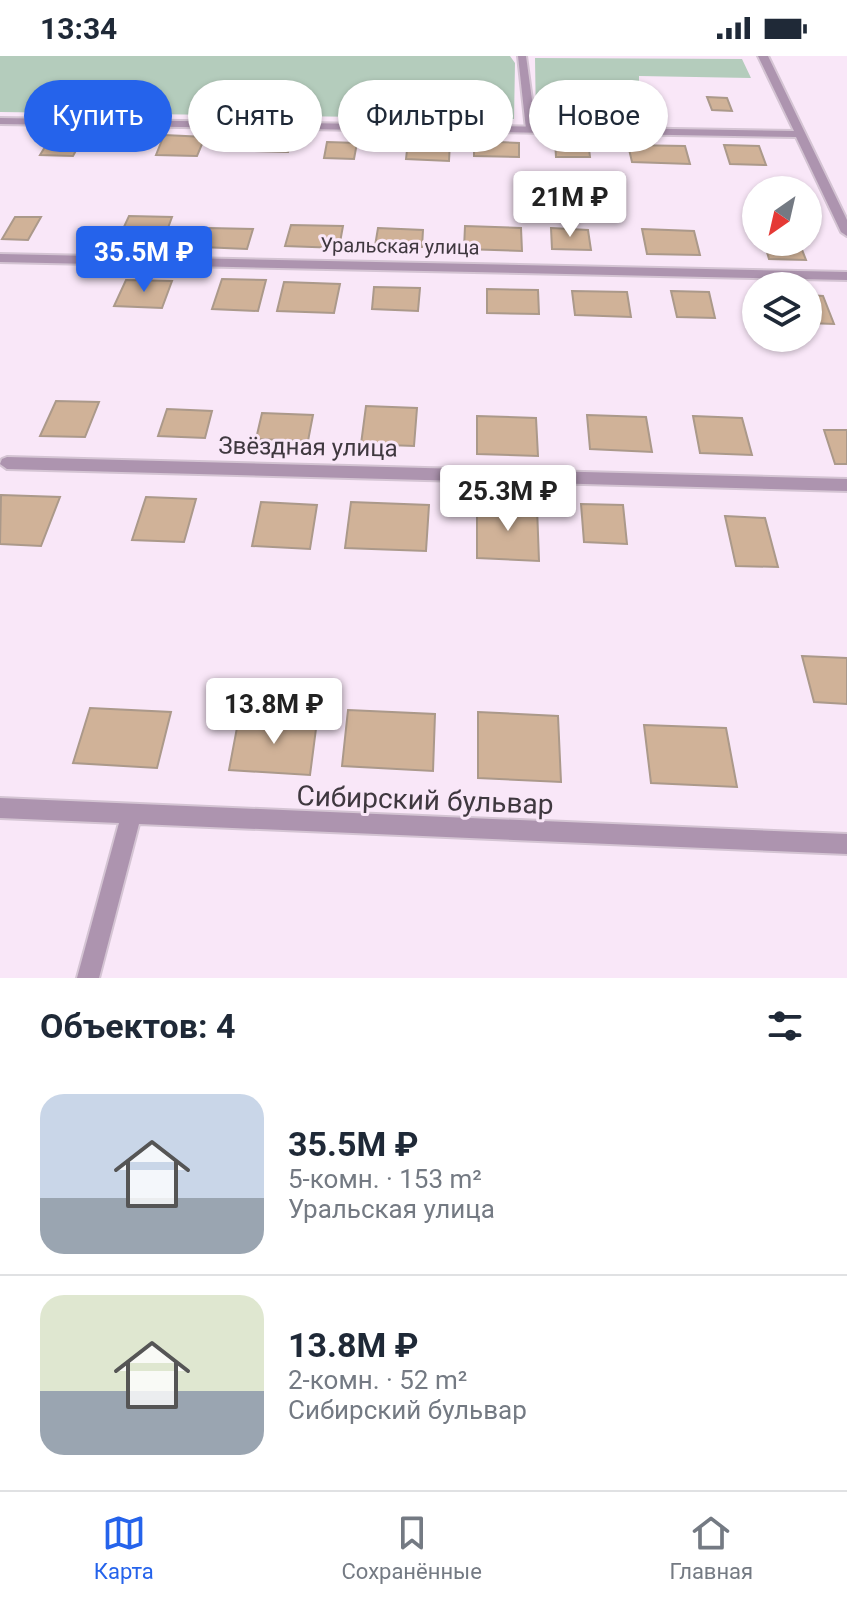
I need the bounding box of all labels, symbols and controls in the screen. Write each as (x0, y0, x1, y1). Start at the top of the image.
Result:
text: 13:34 (40, 11, 117, 46)
chip: Купить (24, 80, 172, 152)
chip: Снять (188, 80, 322, 152)
chip: Фильтры (338, 80, 513, 152)
chip: Новое (529, 80, 668, 152)
pin: 21M ₽ (514, 171, 626, 239)
north arrow (742, 176, 822, 256)
map controls (742, 176, 822, 352)
text: 21M ₽ (531, 182, 609, 212)
pin: 35.5M ₽ (70, 226, 218, 294)
street label: Уральская улица (320, 233, 480, 259)
text: 35.5M ₽ (94, 237, 194, 267)
button: layers (742, 272, 822, 352)
street label: Звёздная улица (218, 431, 398, 463)
pin: 25.3M ₽ (434, 465, 582, 533)
text: 25.3M ₽ (458, 476, 558, 506)
pin: 13.8M ₽ (200, 678, 348, 746)
text: 13.8M ₽ (224, 689, 324, 719)
street label: Сибирский бульвар (296, 779, 554, 821)
icon: filters (763, 1004, 807, 1048)
text: Объектов: 4 (40, 1006, 235, 1046)
text: 35.5M ₽ (288, 1124, 419, 1164)
icon: home (104, 1126, 200, 1222)
text: 5-комн. · 153 m² (288, 1164, 482, 1194)
text: Уральская улица (288, 1194, 495, 1224)
text: 13.8M ₽ (288, 1325, 419, 1365)
icon: home (104, 1327, 200, 1423)
text: 2-комн. · 52 m² (288, 1365, 467, 1395)
text: Сибирский бульвар (288, 1395, 527, 1425)
tab: Карта (94, 1511, 154, 1584)
tab: Сохранённые (341, 1511, 482, 1584)
tab: Главная (670, 1511, 753, 1584)

